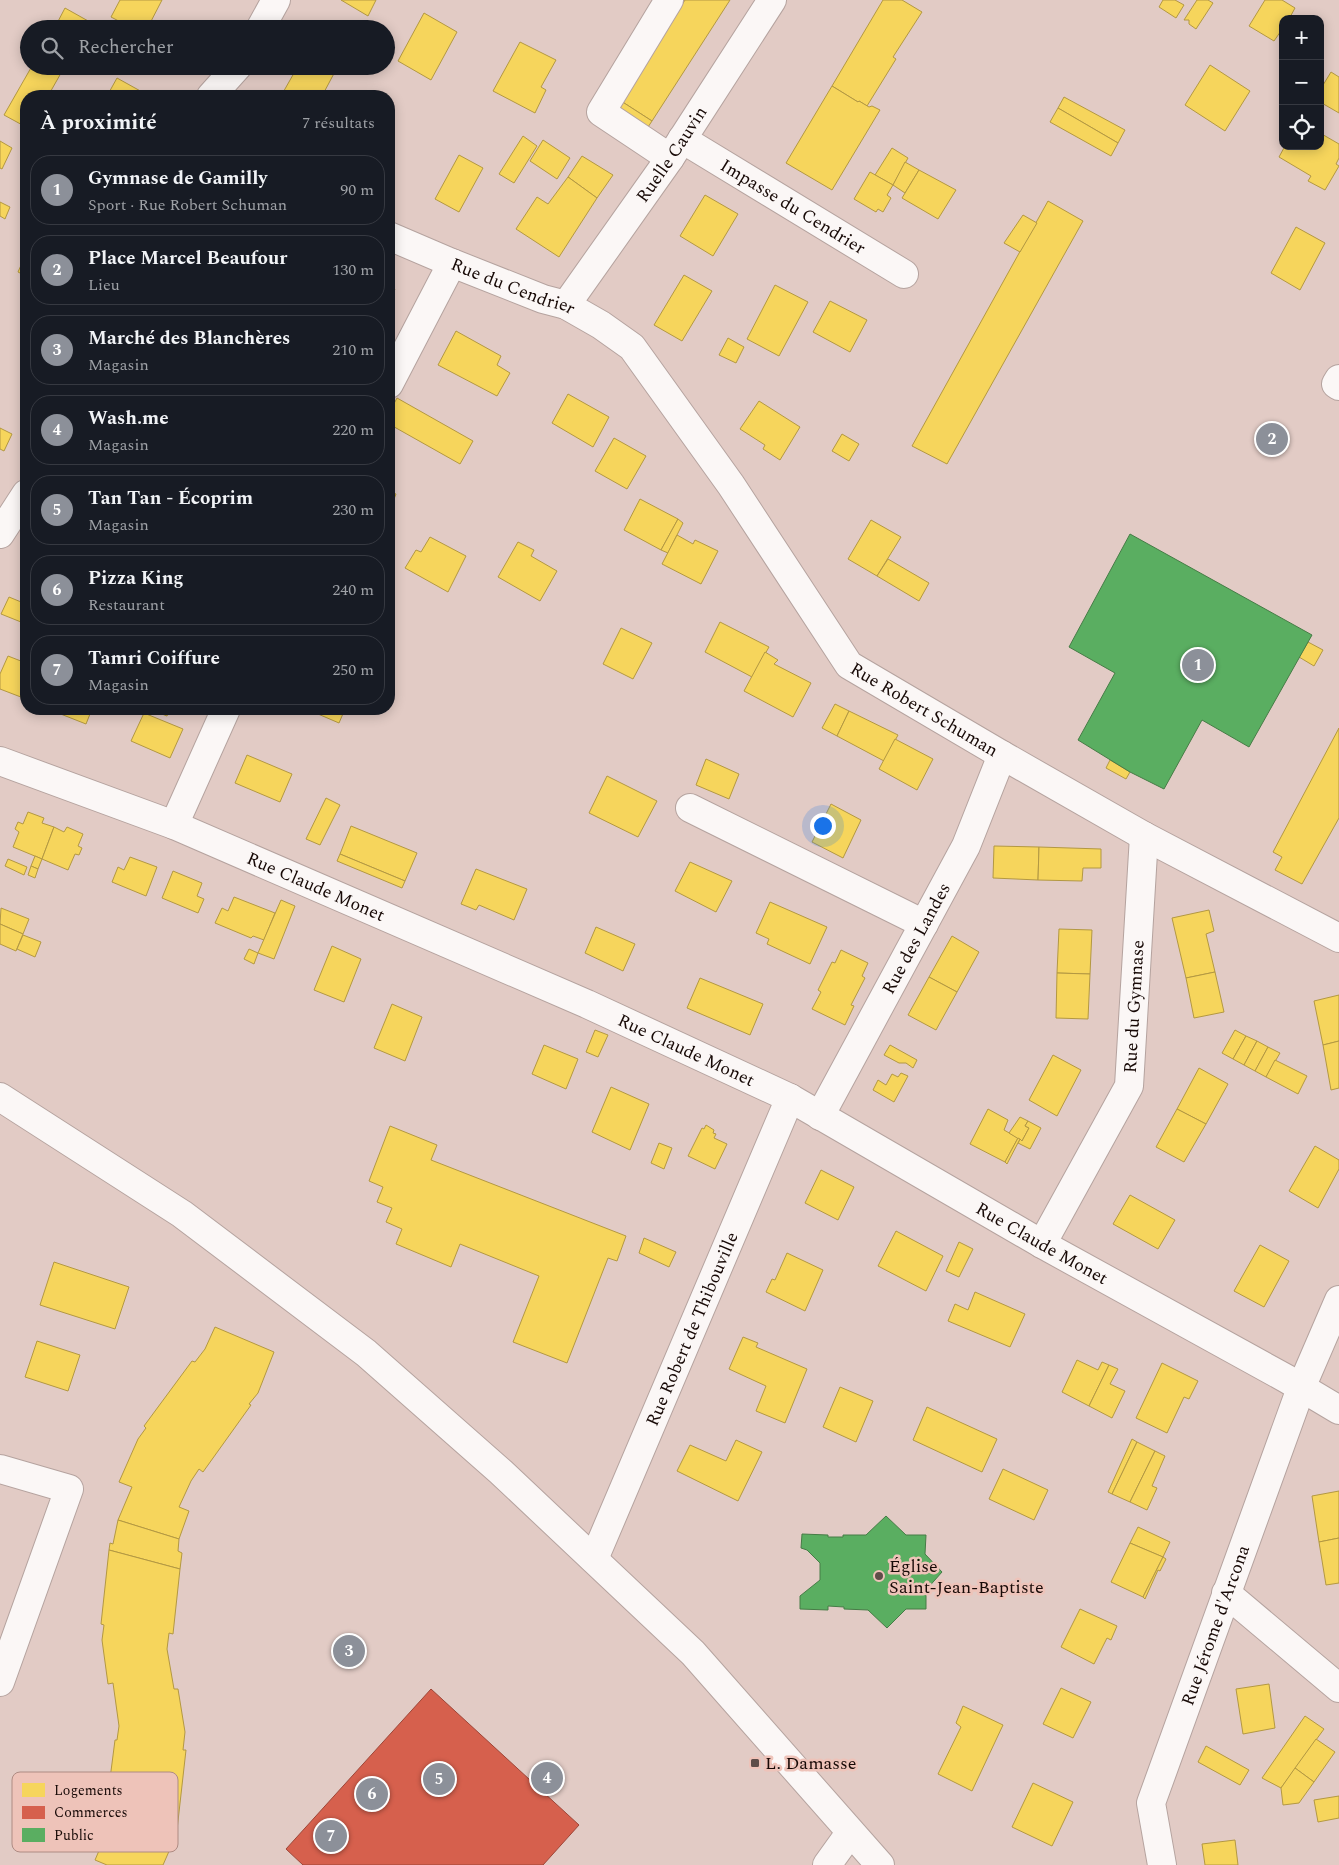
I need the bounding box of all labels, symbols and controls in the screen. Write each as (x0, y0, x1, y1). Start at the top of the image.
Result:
map controls (1279, 15, 1324, 150)
button: + (1279, 15, 1324, 60)
search box (20, 20, 395, 75)
text: Rechercher (78, 33, 174, 62)
icon: search (38, 34, 66, 62)
button: − (1279, 60, 1324, 105)
street label: Ruelle Cauvin (630, 101, 714, 208)
button: locate (1279, 105, 1324, 150)
text: À proximité (40, 107, 157, 139)
text: 7 résultats (302, 111, 375, 135)
street label: Impasse du Cendrier (715, 152, 871, 262)
text: Gymnase de Gamilly (88, 164, 267, 193)
text: 1 (53, 178, 61, 202)
text: 90 m (340, 178, 374, 202)
text: Sport · Rue Robert Schuman (88, 193, 287, 217)
text: Place Marcel Beaufour (88, 244, 287, 273)
street label: Rue du Cendrier (447, 251, 581, 322)
text: 2 (53, 258, 61, 282)
text: 130 m (332, 258, 374, 282)
text: Lieu (88, 273, 120, 297)
text: Marché des Blanchères (88, 324, 290, 353)
text: 3 (53, 338, 61, 362)
text: 210 m (332, 338, 374, 362)
text: Magasin (88, 353, 149, 377)
text: Wash.me (88, 404, 169, 433)
text: 4 (53, 418, 61, 442)
text: 220 m (332, 418, 374, 442)
pin: 2 (1256, 420, 1288, 458)
text: Magasin (88, 433, 149, 457)
text: Tan Tan - Écoprim (88, 484, 253, 513)
text: 5 (53, 498, 61, 522)
text: 230 m (332, 498, 374, 522)
text: Magasin (88, 513, 149, 537)
text: Pizza King (88, 564, 184, 593)
text: 6 (53, 578, 61, 602)
text: 240 m (332, 578, 374, 602)
text: Restaurant (88, 593, 165, 617)
text: Tamri Coiffure (88, 644, 220, 673)
pin: 1 (1182, 646, 1214, 684)
street label: Rue Robert Schuman (845, 656, 1003, 764)
text: 7 (53, 658, 61, 682)
text: 250 m (332, 658, 374, 682)
text: Magasin (88, 673, 149, 697)
your location (810, 813, 836, 839)
street label: Rue Claude Monet (242, 845, 389, 929)
street label: Rue des Landes (875, 878, 958, 999)
street label: Rue du Gymnase (1117, 939, 1152, 1074)
street label: Rue Claude Monet (613, 1007, 759, 1094)
street label: Rue Claude Monet (970, 1195, 1113, 1292)
street label: Rue Robert de Thibouville (639, 1228, 746, 1430)
street label: Rue Jérome d'Arcona (1174, 1541, 1257, 1709)
place label: Église Saint-Jean-Baptiste (889, 1553, 1044, 1601)
marker: Église Saint-Jean-Baptiste (873, 1570, 885, 1582)
pin: 3 (333, 1632, 365, 1670)
place label: L. Damasse (765, 1750, 856, 1777)
marker: L. Damasse (749, 1757, 761, 1769)
pin: 4 (531, 1759, 563, 1797)
pin: 5 (423, 1760, 455, 1798)
legend (12, 1772, 178, 1852)
pin: 6 (356, 1775, 388, 1813)
text: Logements (54, 1780, 123, 1801)
text: Commerces (54, 1802, 128, 1823)
pin: 7 (315, 1817, 347, 1855)
text: Public (54, 1825, 94, 1846)

